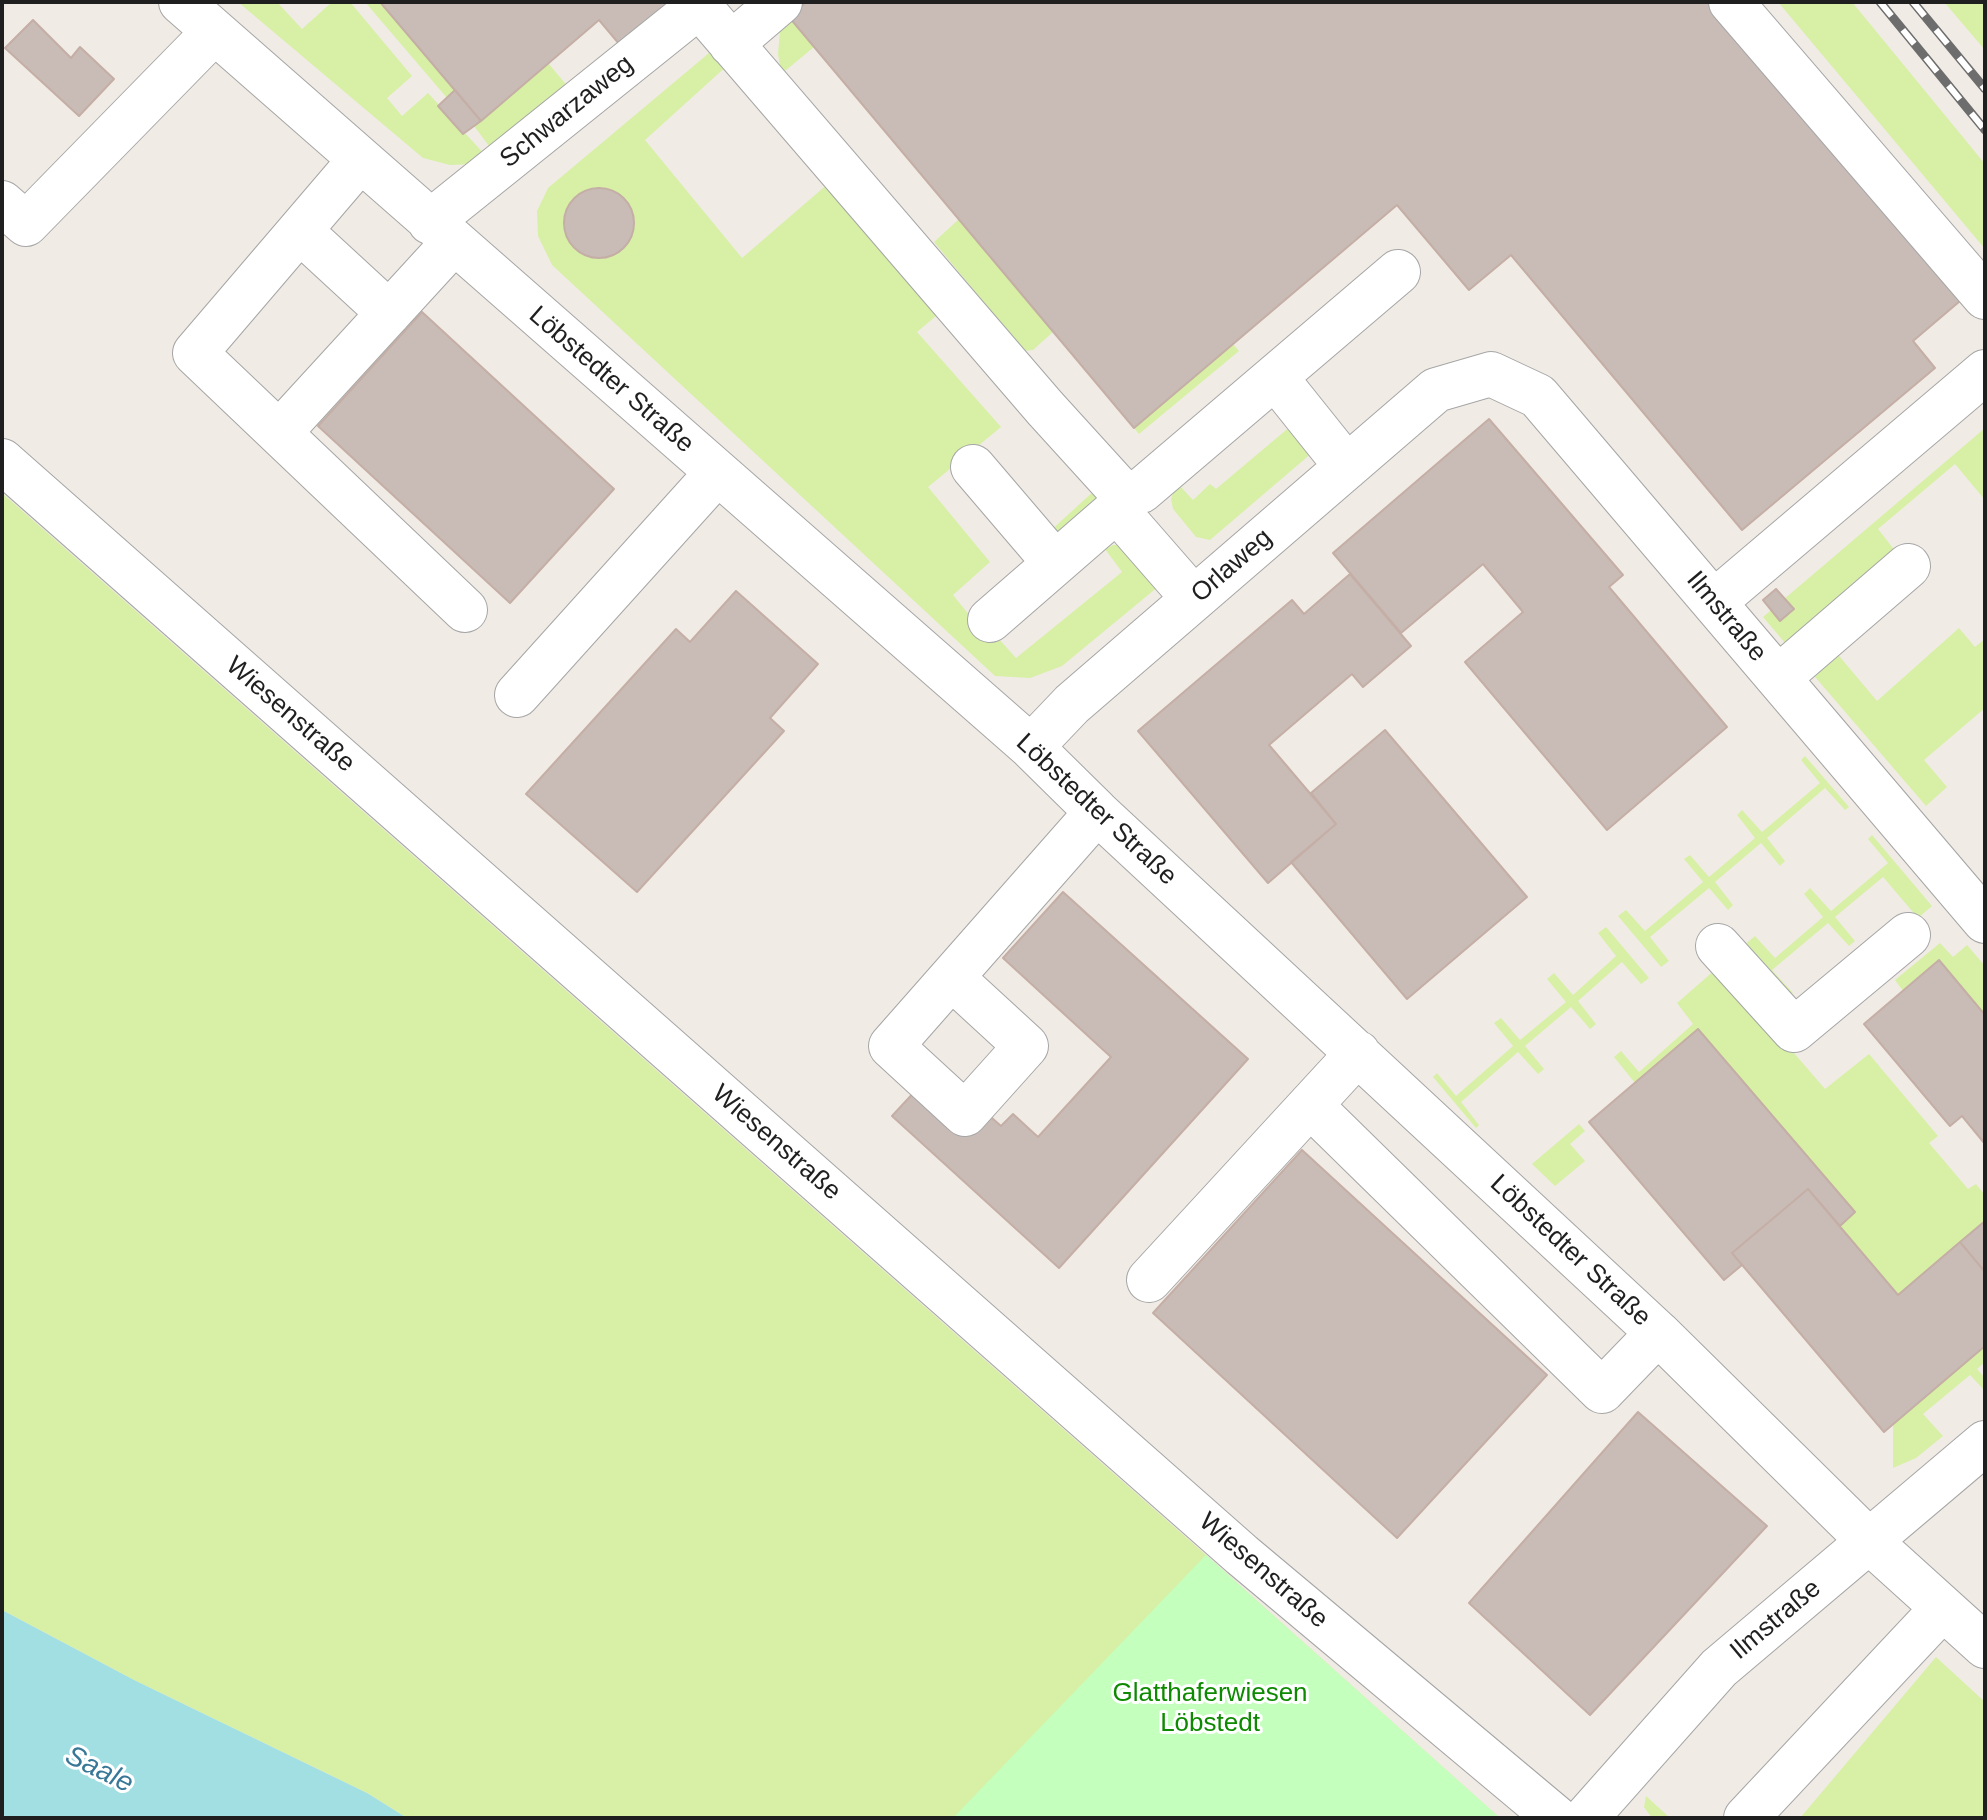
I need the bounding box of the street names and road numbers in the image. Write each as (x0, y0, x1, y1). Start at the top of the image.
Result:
street label: Schwarzaweg (494, 49, 640, 175)
street label: Löbstedter Straße (522, 300, 700, 460)
street label: Orlaweg (1185, 522, 1279, 610)
street label: Ilmstraße (1679, 565, 1773, 669)
street label: Wiesenstraße (219, 651, 361, 779)
street label: Löbstedter Straße (1009, 728, 1183, 892)
street label: Wiesenstraße (705, 1079, 847, 1207)
street label: Löbstedter Straße (1483, 1169, 1657, 1333)
street label: Wiesenstraße (1192, 1507, 1334, 1635)
street label: Ilmstraße (1724, 1573, 1828, 1667)

